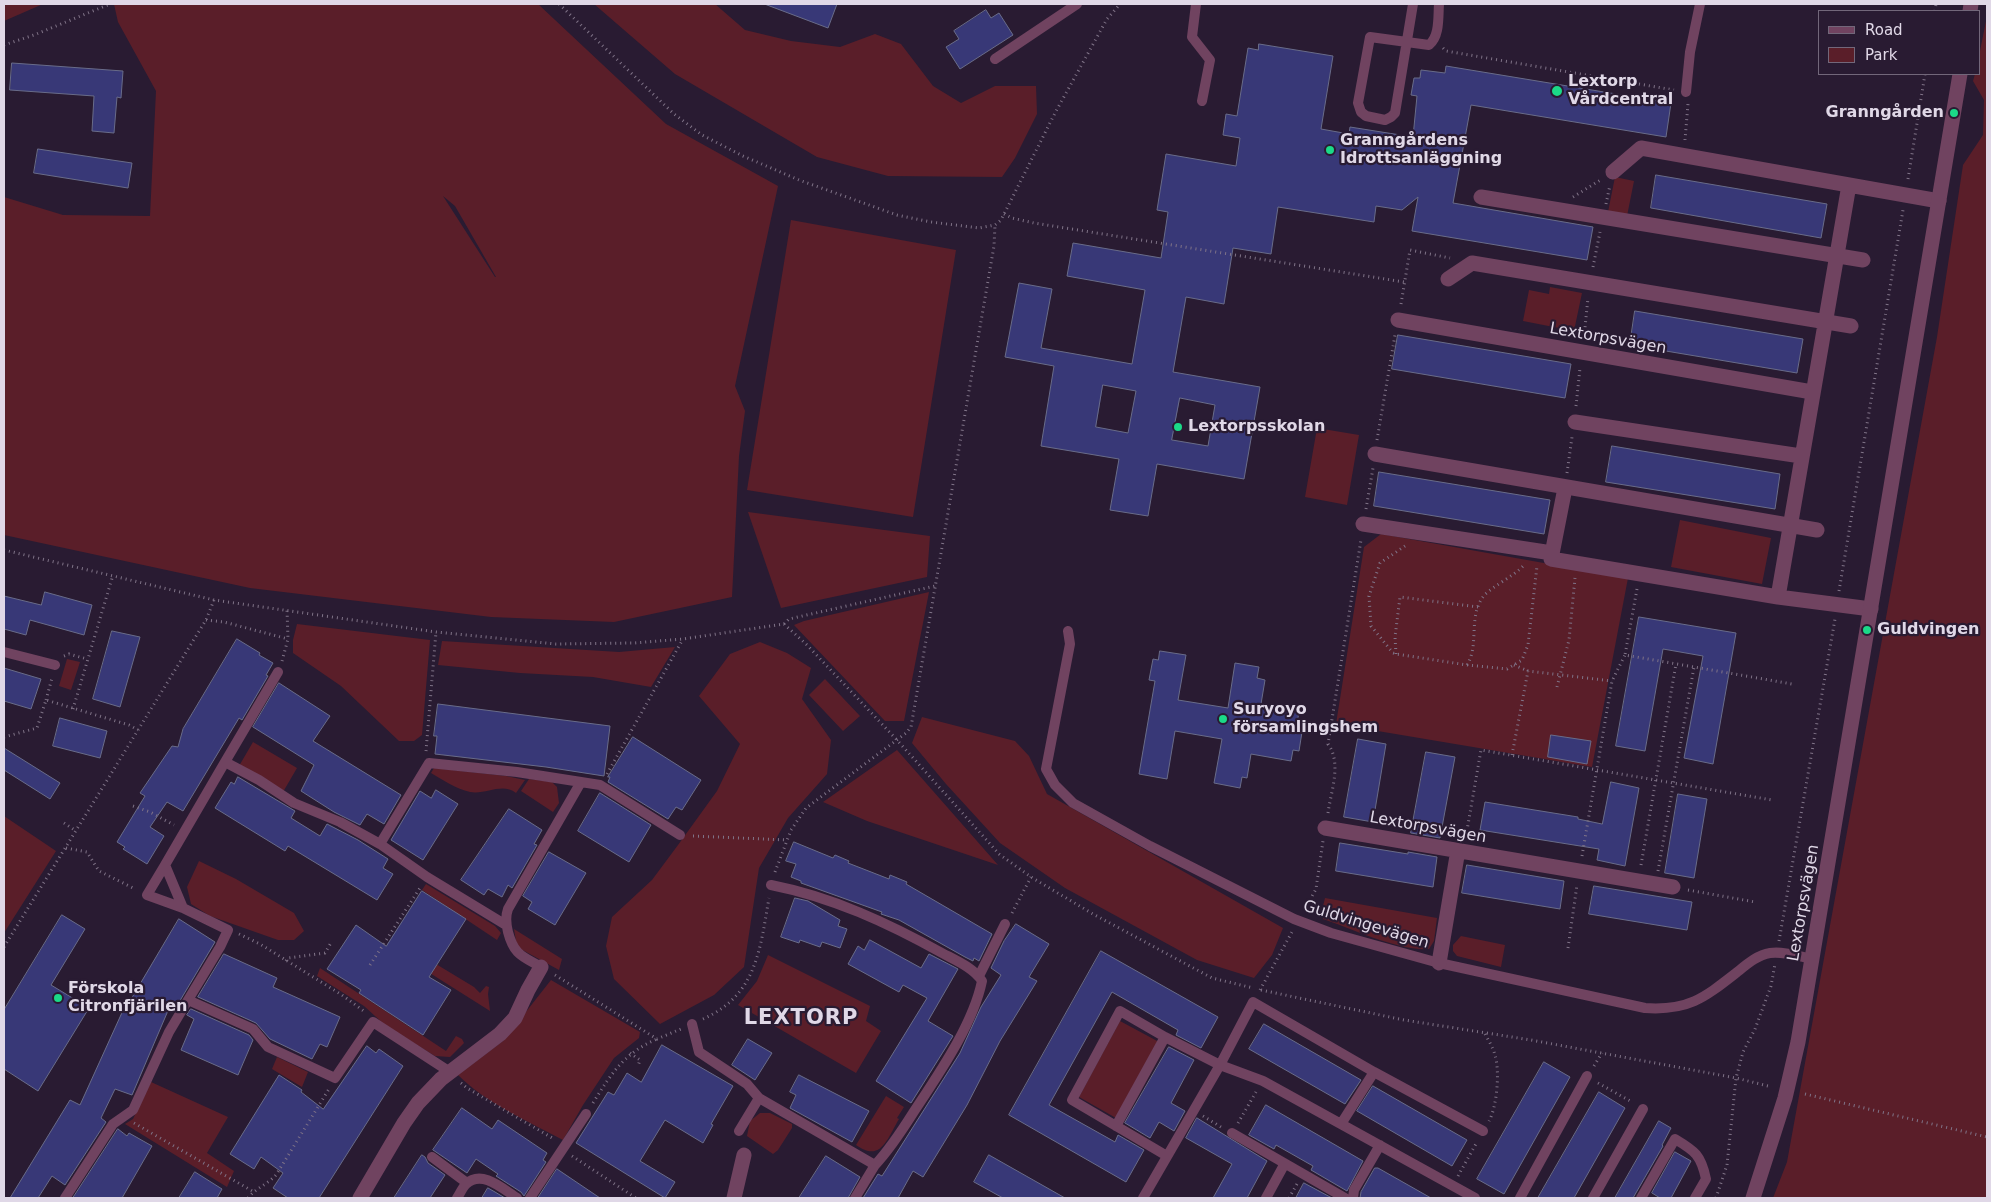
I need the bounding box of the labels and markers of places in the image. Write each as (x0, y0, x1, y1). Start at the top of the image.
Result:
place label: Lextorp Vårdcentral (1568, 72, 1673, 110)
marker: Lextorp Vårdcentral (1550, 84, 1564, 98)
place label: Granngården (1826, 103, 1944, 123)
marker: Granngården (1948, 107, 1960, 119)
place label: Granngårdens Idrottsanläggning (1340, 131, 1502, 169)
marker: Granngårdens Idrottsanläggning (1324, 144, 1336, 156)
place label: Lextorpsskolan (1188, 417, 1325, 437)
marker: Lextorpsskolan (1172, 421, 1184, 433)
place label: Guldvingen (1877, 620, 1979, 640)
marker: Guldvingen (1861, 624, 1873, 636)
place label: Suryoyo församlingshem (1233, 700, 1378, 738)
marker: Suryoyo församlingshem (1217, 713, 1229, 725)
place label: Förskola Citronfjärilen (68, 979, 187, 1017)
marker: Förskola Citronfjärilen (52, 992, 64, 1004)

